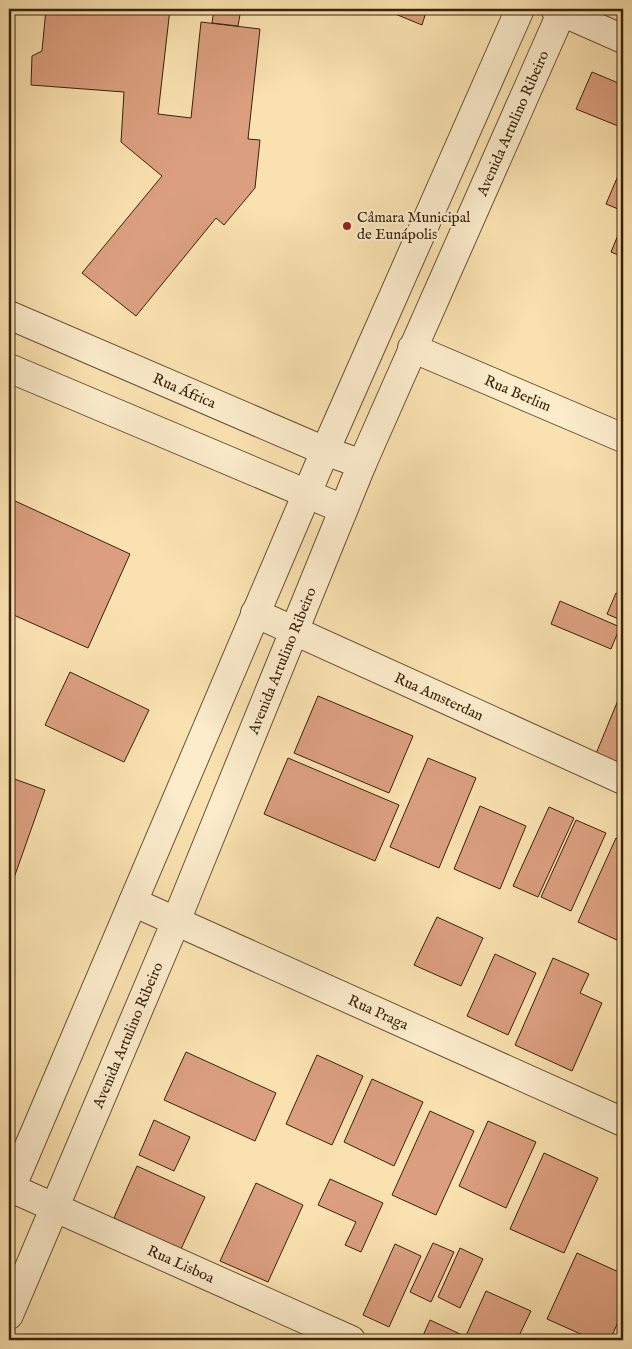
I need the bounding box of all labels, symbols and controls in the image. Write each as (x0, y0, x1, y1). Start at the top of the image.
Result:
street label: Avenida Artulino Ribeiro (472, 47, 553, 200)
place label: Câmara Municipal de Eunápolis (357, 208, 471, 244)
marker: Câmara Municipal de Eunápolis (341, 220, 353, 232)
street label: Rua África (150, 369, 219, 413)
street label: Rua Berlim (481, 370, 555, 416)
street label: Avenida Artulino Ribeiro (243, 584, 320, 738)
street label: Rua Amsterdan (391, 668, 487, 725)
street label: Avenida Artulino Ribeiro (88, 959, 167, 1112)
street label: Rua Praga (345, 990, 412, 1034)
street label: Rua Lisboa (144, 1241, 218, 1287)

